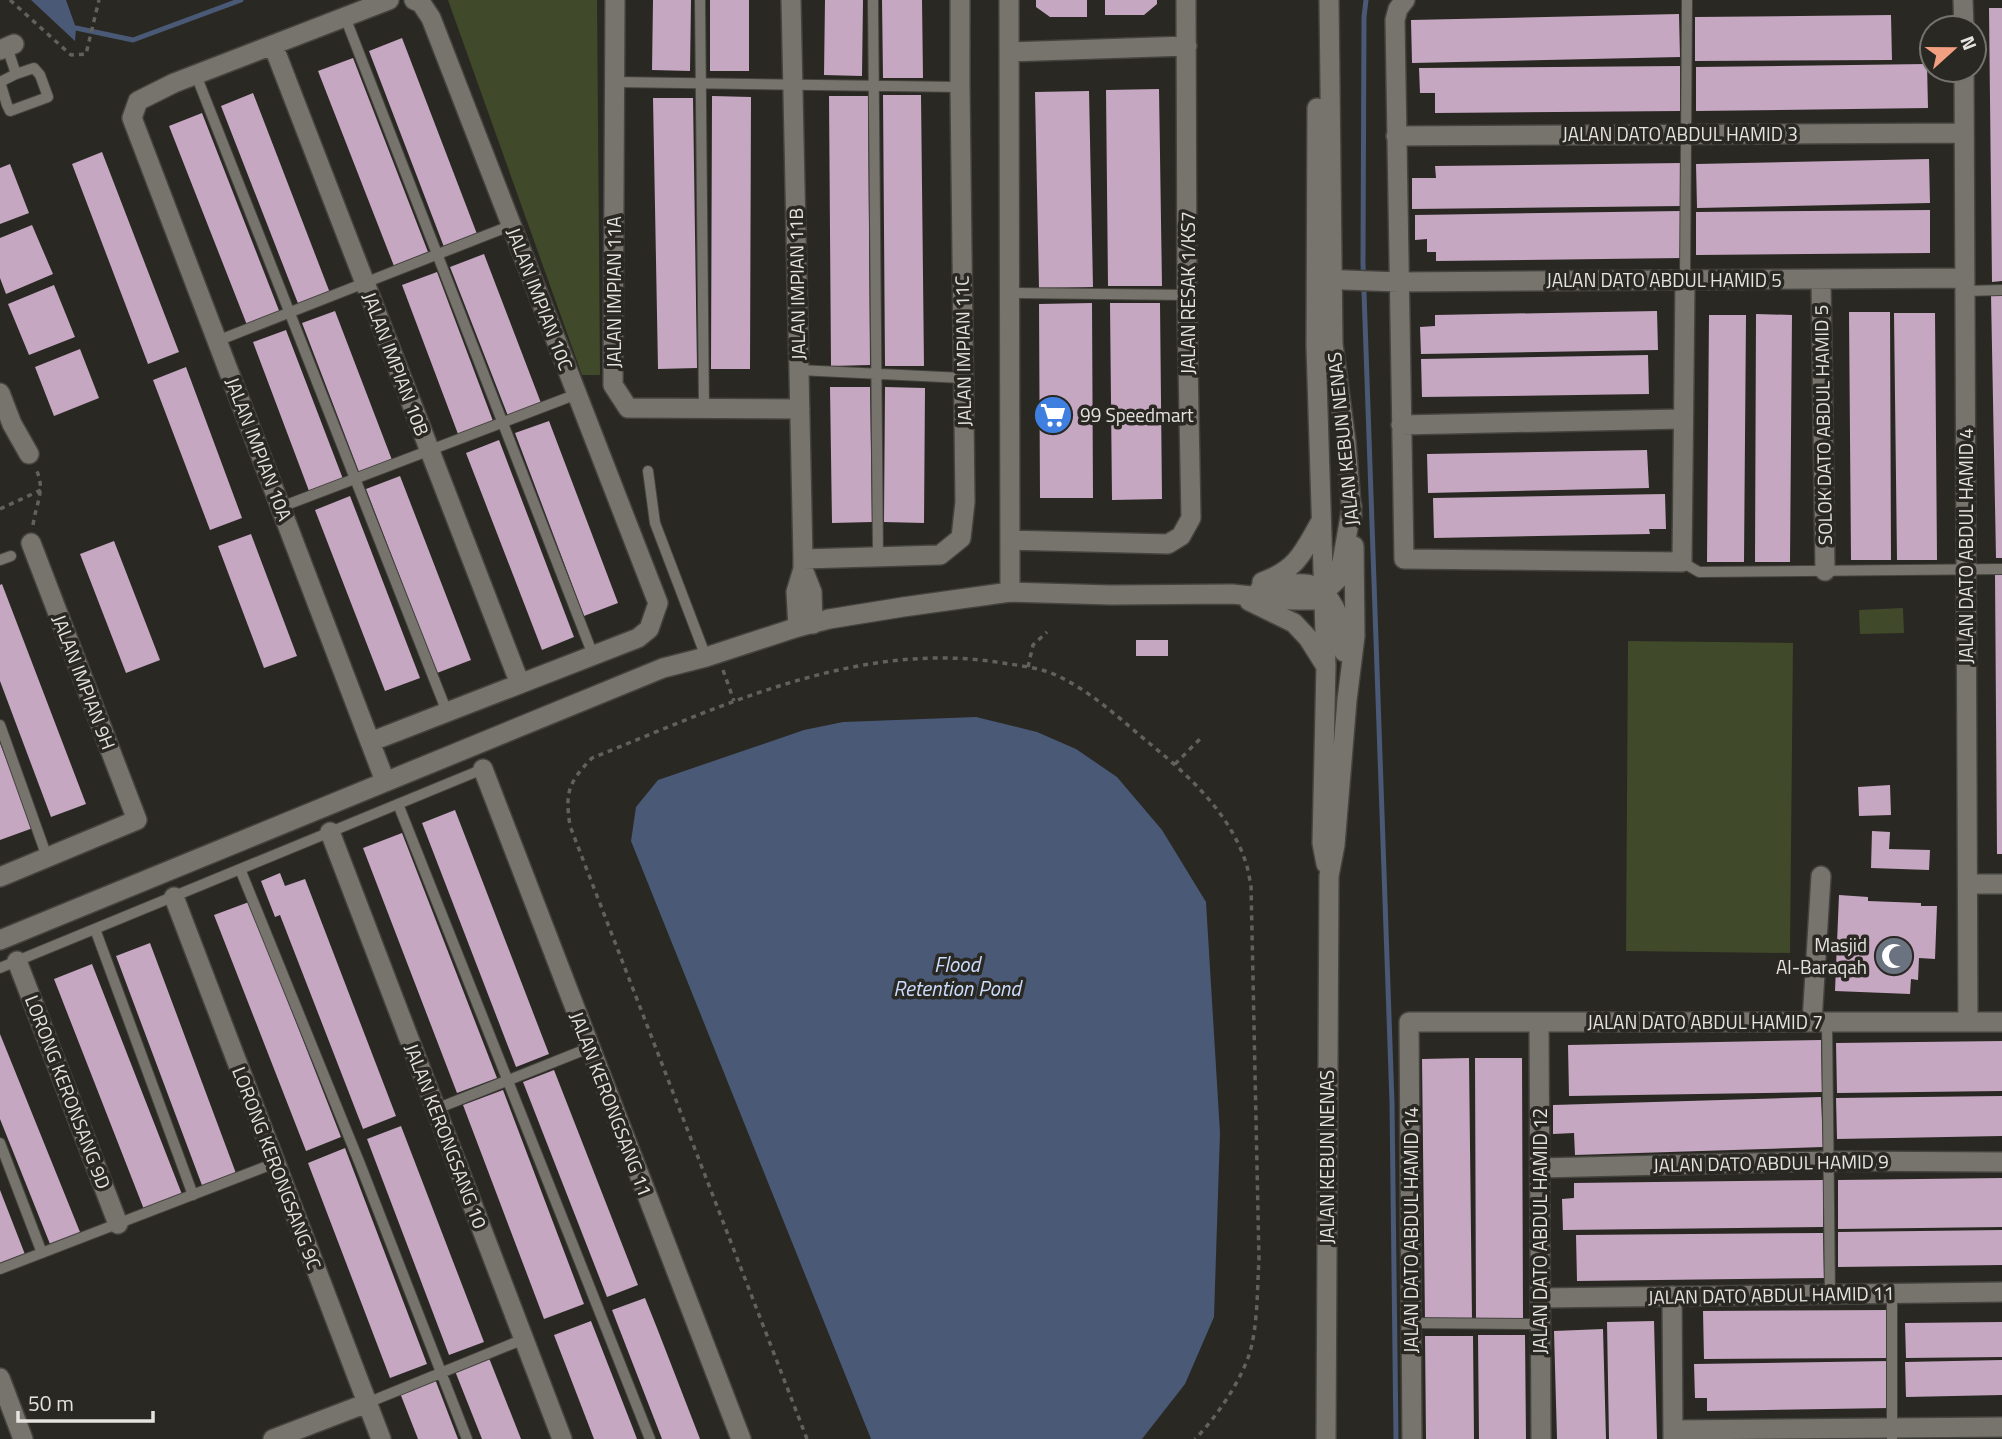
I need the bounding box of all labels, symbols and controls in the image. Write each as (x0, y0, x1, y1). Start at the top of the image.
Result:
north arrow (1918, 14, 1988, 84)
text: N (1953, 31, 1985, 54)
street label: JALAN DATO ABDUL HAMID 3 (1562, 119, 1798, 148)
street label: JALAN IMPIAN 11B (781, 208, 812, 360)
street label: JALAN RESAK 1/KS7 (1173, 211, 1202, 375)
street label: JALAN IMPIAN 11A (599, 216, 628, 368)
street label: JALAN IMPIAN 10C (500, 223, 581, 374)
street label: JALAN DATO ABDUL HAMID 5 (1546, 265, 1782, 294)
street label: JALAN IMPIAN 11C (947, 275, 978, 427)
street label: JALAN IMPIAN 10B (356, 288, 437, 440)
street label: SOLOK DATO ABDUL HAMID 5 (1806, 305, 1839, 546)
street label: JALAN KEBUN NENAS (1319, 351, 1366, 527)
street label: JALAN IMPIAN 10A (219, 373, 300, 525)
supermarket icon: 99 Speedmart (1032, 394, 1074, 436)
place label: 99 Speedmart (1080, 400, 1194, 429)
street label: JALAN DATO ABDUL HAMID 4 (1951, 428, 1980, 664)
street label: JALAN IMPIAN 9H (45, 610, 124, 754)
place label: Masjid Al-Baraqah (1776, 930, 1867, 981)
mosque icon: Masjid Al-Baraqah (1873, 935, 1915, 977)
water label: Flood Retention Pond (893, 948, 1023, 1004)
street label: LORONG KERONSANG 9D (18, 991, 119, 1193)
street label: JALAN KERONGSANG 11 (563, 1007, 660, 1200)
street label: JALAN DATO ABDUL HAMID 7 (1587, 1007, 1823, 1036)
street label: JALAN KERONGSANG 10 (398, 1039, 495, 1232)
street label: LORONG KERONGSANG 9C (225, 1062, 330, 1274)
street label: JALAN KEBUN NENAS (1312, 1070, 1341, 1244)
street label: JALAN DATO ABDUL HAMID 14 (1396, 1107, 1425, 1353)
street label: JALAN DATO ABDUL HAMID 12 (1525, 1108, 1554, 1354)
street label: JALAN DATO ABDUL HAMID 9 (1653, 1146, 1889, 1179)
street label: JALAN DATO ABDUL HAMID 11 (1648, 1278, 1894, 1311)
scale bar (18, 1380, 152, 1424)
text: 50 m (28, 1387, 74, 1419)

